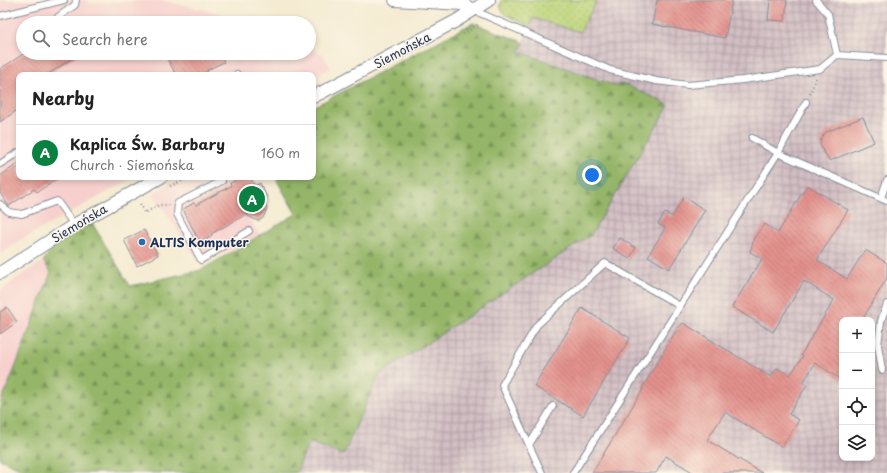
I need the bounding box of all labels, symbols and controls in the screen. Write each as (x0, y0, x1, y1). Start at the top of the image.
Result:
search box (16, 16, 316, 60)
icon: search (30, 27, 52, 49)
text: Search here (62, 27, 148, 50)
street label: Siemońska (370, 27, 434, 73)
text: Nearby (32, 85, 94, 111)
text: Kaplica Św. Barbary (70, 132, 225, 155)
text: A (40, 143, 50, 162)
text: 160 m (261, 143, 300, 162)
text: Church · Siemońska (70, 155, 194, 174)
your location (582, 165, 602, 185)
pin: A (239, 184, 265, 214)
street label: Siemońska (48, 199, 111, 247)
place label: ALTIS Komputer (149, 233, 249, 251)
marker: ALTIS Komputer (137, 237, 147, 247)
map controls (839, 317, 875, 461)
button: + (839, 317, 875, 353)
button: − (839, 353, 875, 389)
button: locate (839, 389, 875, 425)
button: layers (839, 425, 875, 461)

